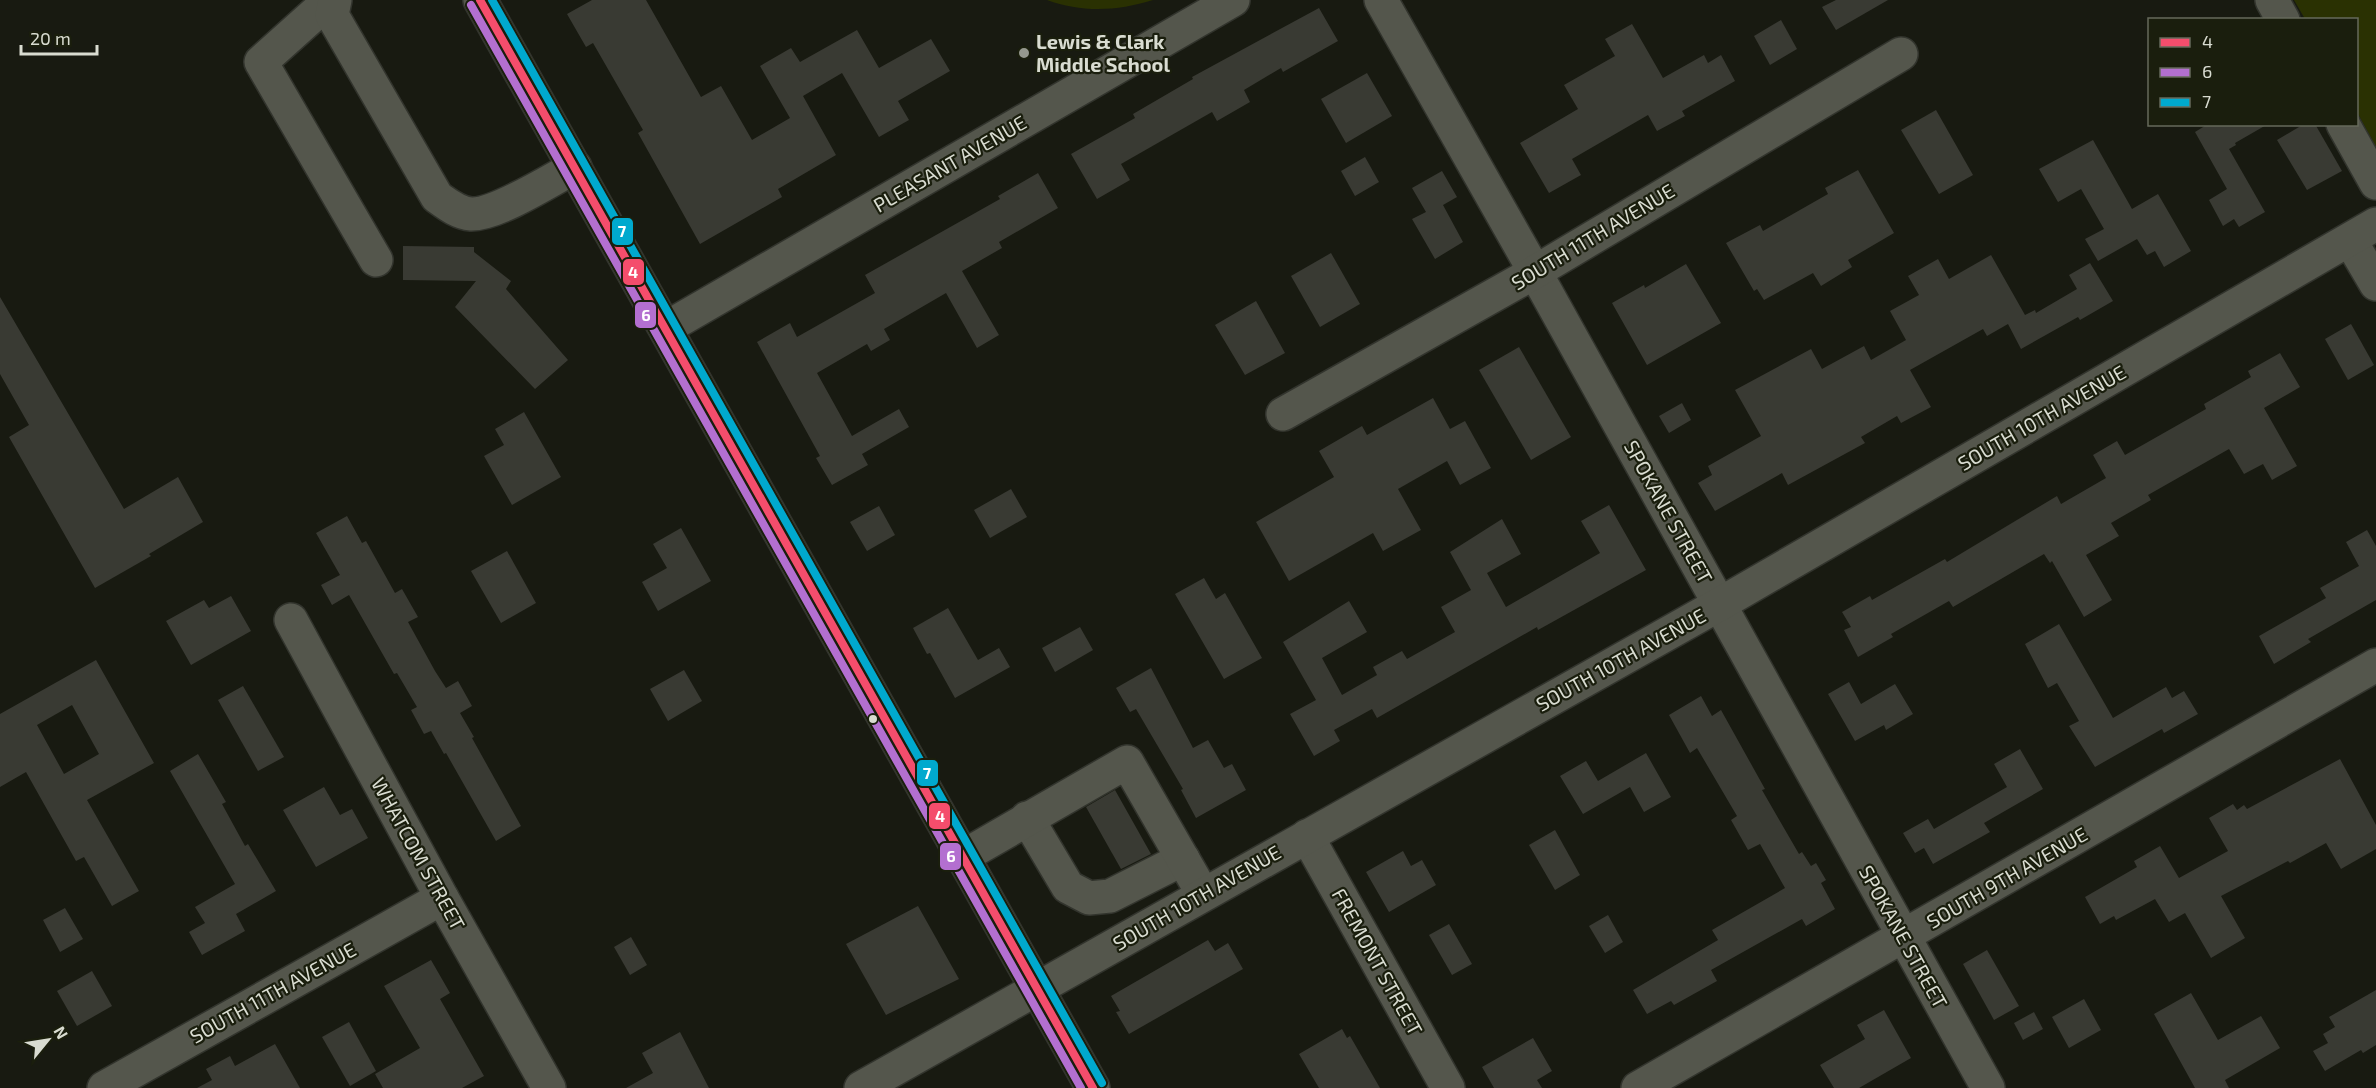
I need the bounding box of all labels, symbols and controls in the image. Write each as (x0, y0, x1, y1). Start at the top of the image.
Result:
scale bar (21, 18, 98, 56)
legend (2148, 18, 2358, 126)
text: 20 m (30, 27, 71, 49)
place label: Lewis & Clark Middle School (1036, 29, 1170, 76)
text: 4 (2202, 30, 2213, 52)
marker: Lewis & Clark Middle School (1017, 46, 1031, 60)
text: 6 (2202, 60, 2212, 82)
text: 7 (2202, 90, 2211, 112)
street label: PLEASANT AVENUE (869, 110, 1030, 217)
street label: SOUTH 11TH AVENUE (1507, 178, 1678, 294)
line badge: 7 (611, 217, 634, 246)
text: 7 (618, 221, 627, 240)
line badge: 4 (622, 258, 645, 286)
text: 4 (628, 262, 638, 281)
line badge: 6 (634, 301, 657, 329)
text: 6 (641, 305, 651, 324)
street label: SOUTH 10TH AVENUE (1953, 359, 2130, 475)
street label: SPOKANE STREET (1620, 436, 1718, 587)
street label: SOUTH 10TH AVENUE (1532, 603, 1709, 716)
unlabelled marker (867, 713, 879, 725)
line badge: 7 (916, 759, 939, 787)
text: 7 (923, 763, 932, 782)
street label: WHATCOM STREET (367, 773, 471, 934)
line badge: 4 (928, 802, 951, 830)
text: 4 (935, 806, 945, 825)
street label: SOUTH 9TH AVENUE (1922, 821, 2091, 933)
street label: SOUTH 10TH AVENUE (1108, 839, 1285, 955)
line badge: 6 (939, 842, 962, 871)
text: 6 (946, 846, 956, 865)
street label: SPOKANE STREET (1855, 861, 1953, 1012)
street label: FREMONT STREET (1328, 884, 1428, 1039)
street label: SOUTH 11TH AVENUE (185, 937, 360, 1048)
north arrow (18, 1010, 78, 1070)
text: N (50, 1022, 73, 1042)

